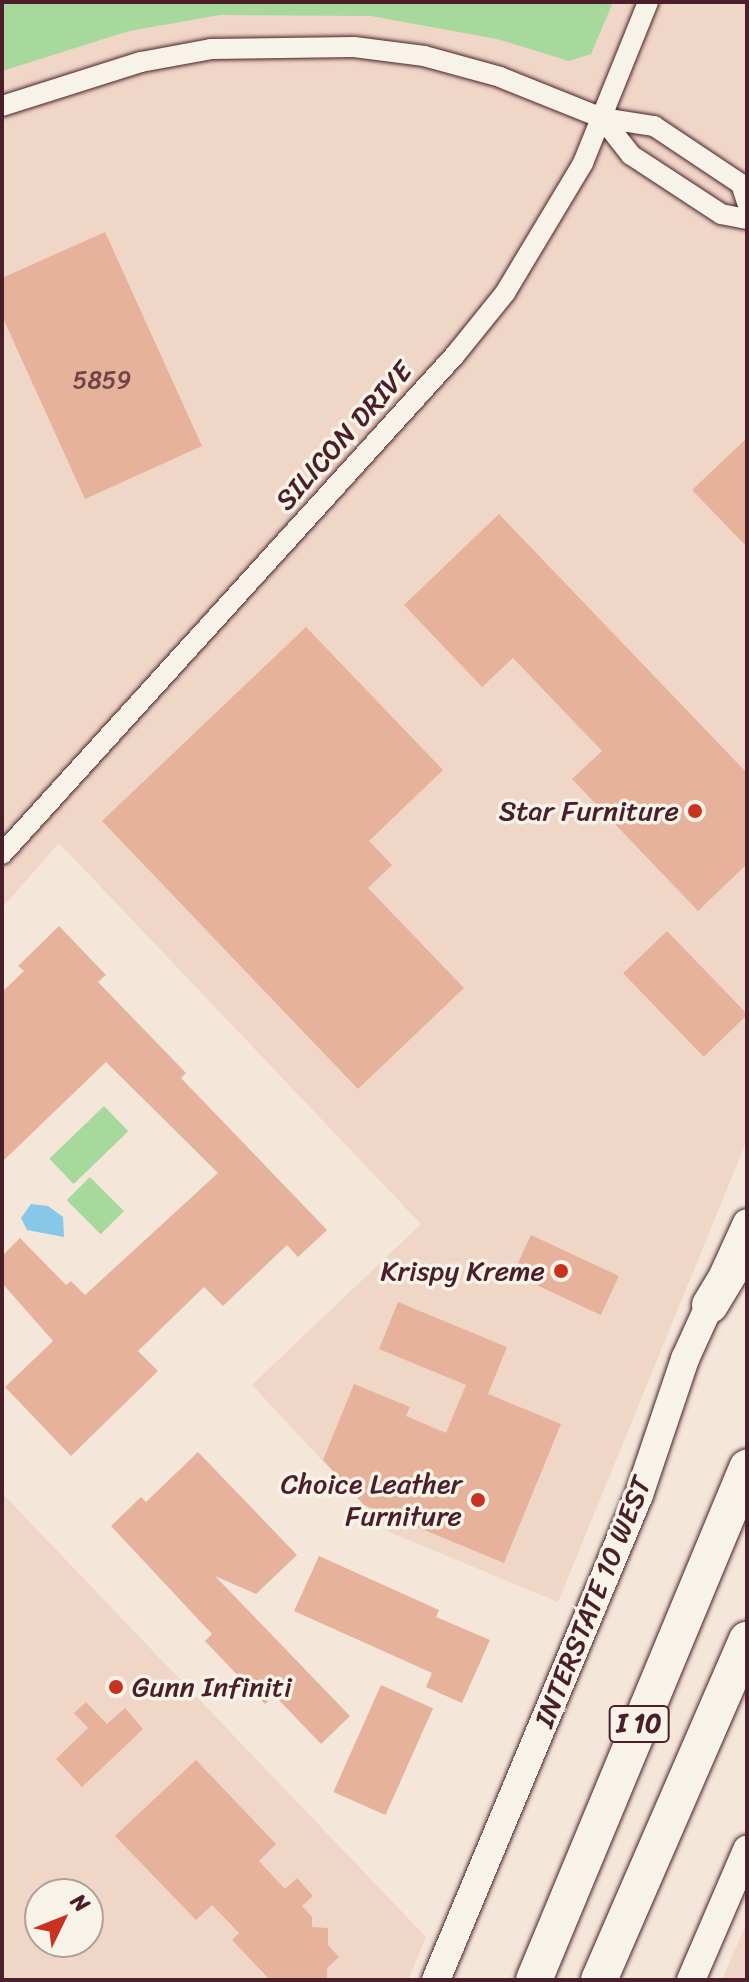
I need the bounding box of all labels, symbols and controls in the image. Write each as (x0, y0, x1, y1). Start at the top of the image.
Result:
street label: SILICON DRIVE (268, 355, 420, 517)
house number: 5859 (73, 367, 131, 395)
place label: Star Furniture (500, 794, 679, 828)
marker: Star Furniture (686, 802, 704, 820)
place label: Krispy Kreme (381, 1254, 545, 1288)
marker: Krispy Kreme (552, 1262, 570, 1280)
place label: Choice Leather Furniture (280, 1467, 462, 1533)
street label: INTERSTATE 10 WEST (527, 1472, 659, 1732)
marker: Choice Leather Furniture (469, 1491, 487, 1509)
place label: Gunn Infiniti (132, 1670, 291, 1704)
marker: Gunn Infiniti (107, 1678, 125, 1696)
road number: I 10 (607, 1702, 671, 1746)
north arrow (24, 1878, 104, 1958)
text: N (61, 1884, 100, 1922)

